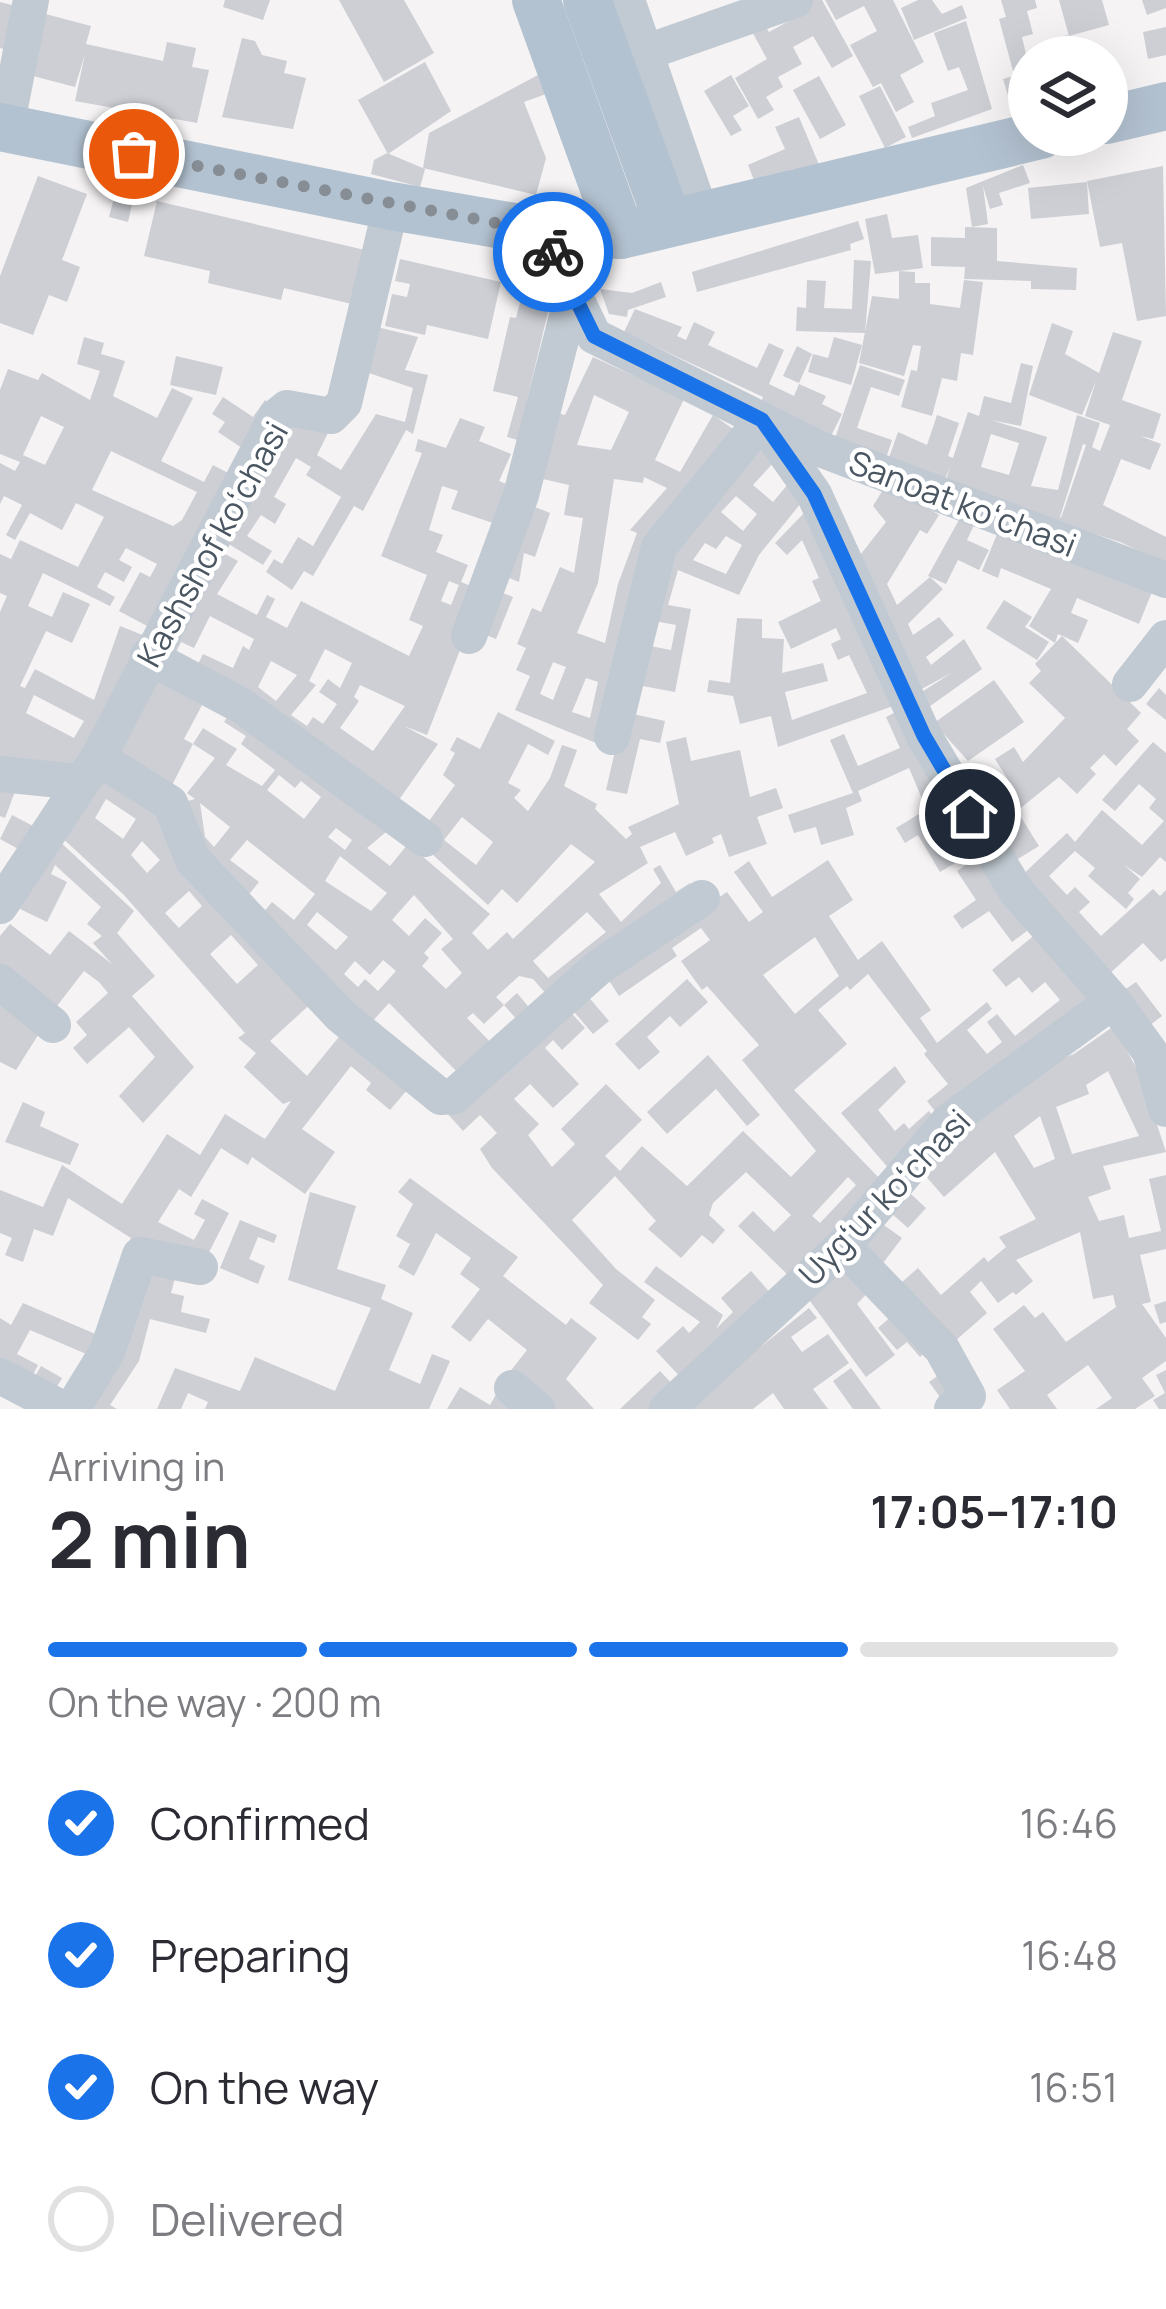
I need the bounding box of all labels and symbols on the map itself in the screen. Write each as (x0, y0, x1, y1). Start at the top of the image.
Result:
pin (83, 103, 185, 205)
courier (493, 192, 613, 312)
street label: Kashshof koʻchasi (126, 413, 298, 675)
street label: Sanoat koʻchasi (843, 439, 1083, 567)
pin (919, 763, 1021, 865)
street label: Uygʻur koʻchasi (788, 1099, 980, 1295)

